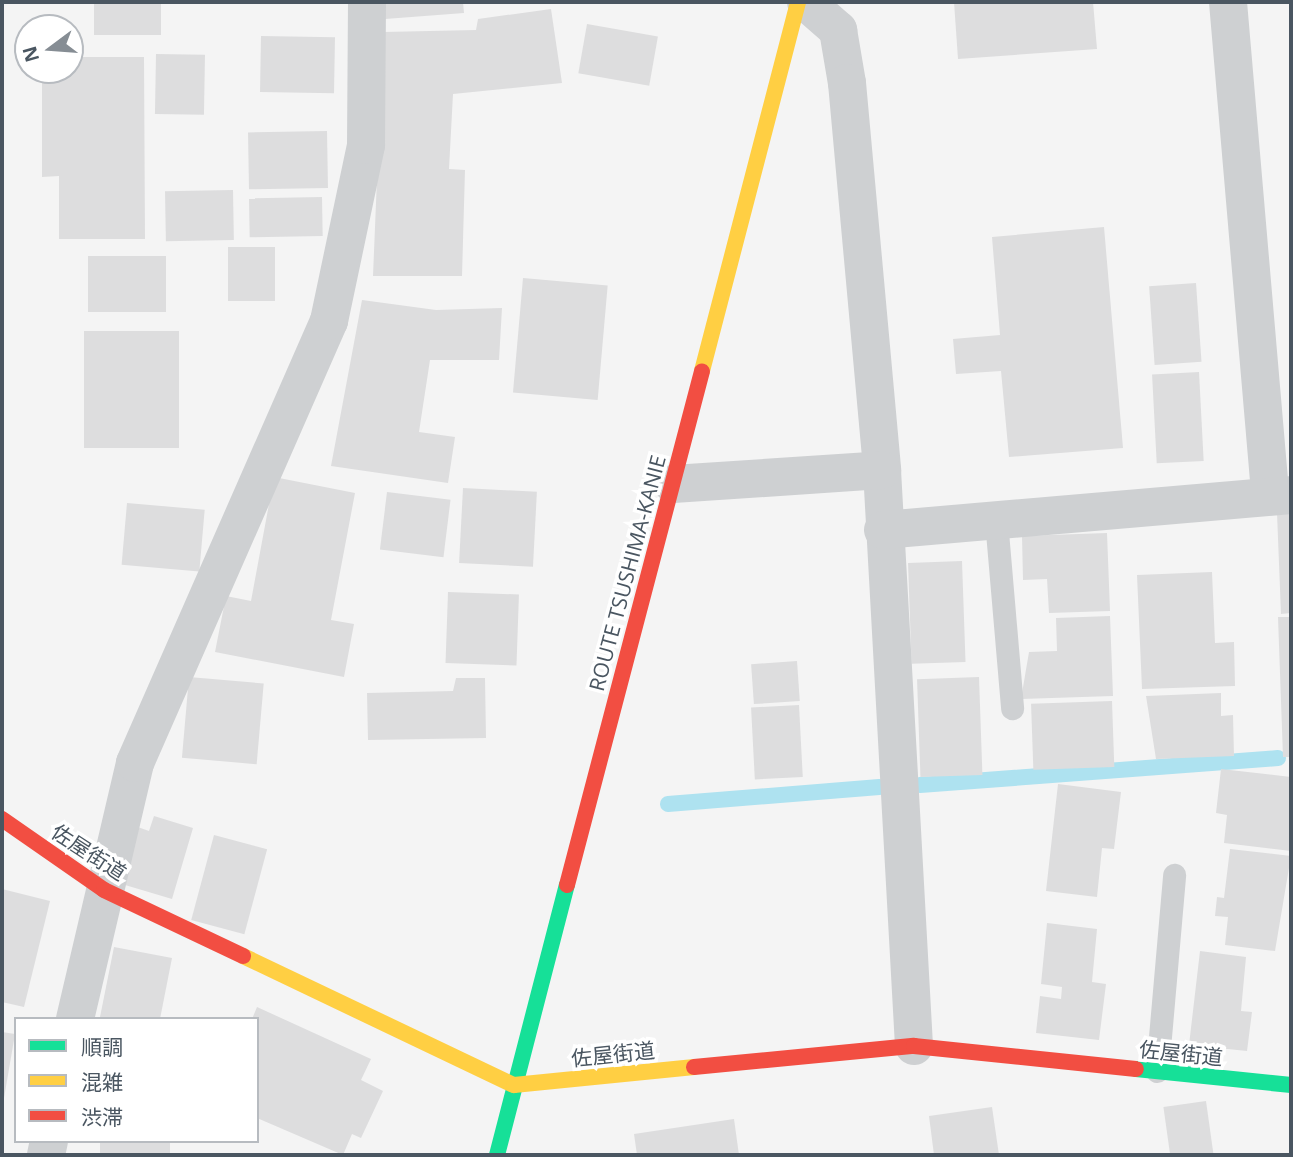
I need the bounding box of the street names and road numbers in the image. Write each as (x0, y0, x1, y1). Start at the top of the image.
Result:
street label: ROUTE TSUSHIMA-KANIE (583, 452, 671, 694)
street label: 佐屋街道 (47, 819, 131, 885)
street label: 佐屋街道 (1138, 1036, 1224, 1070)
street label: 佐屋街道 (570, 1037, 656, 1071)

